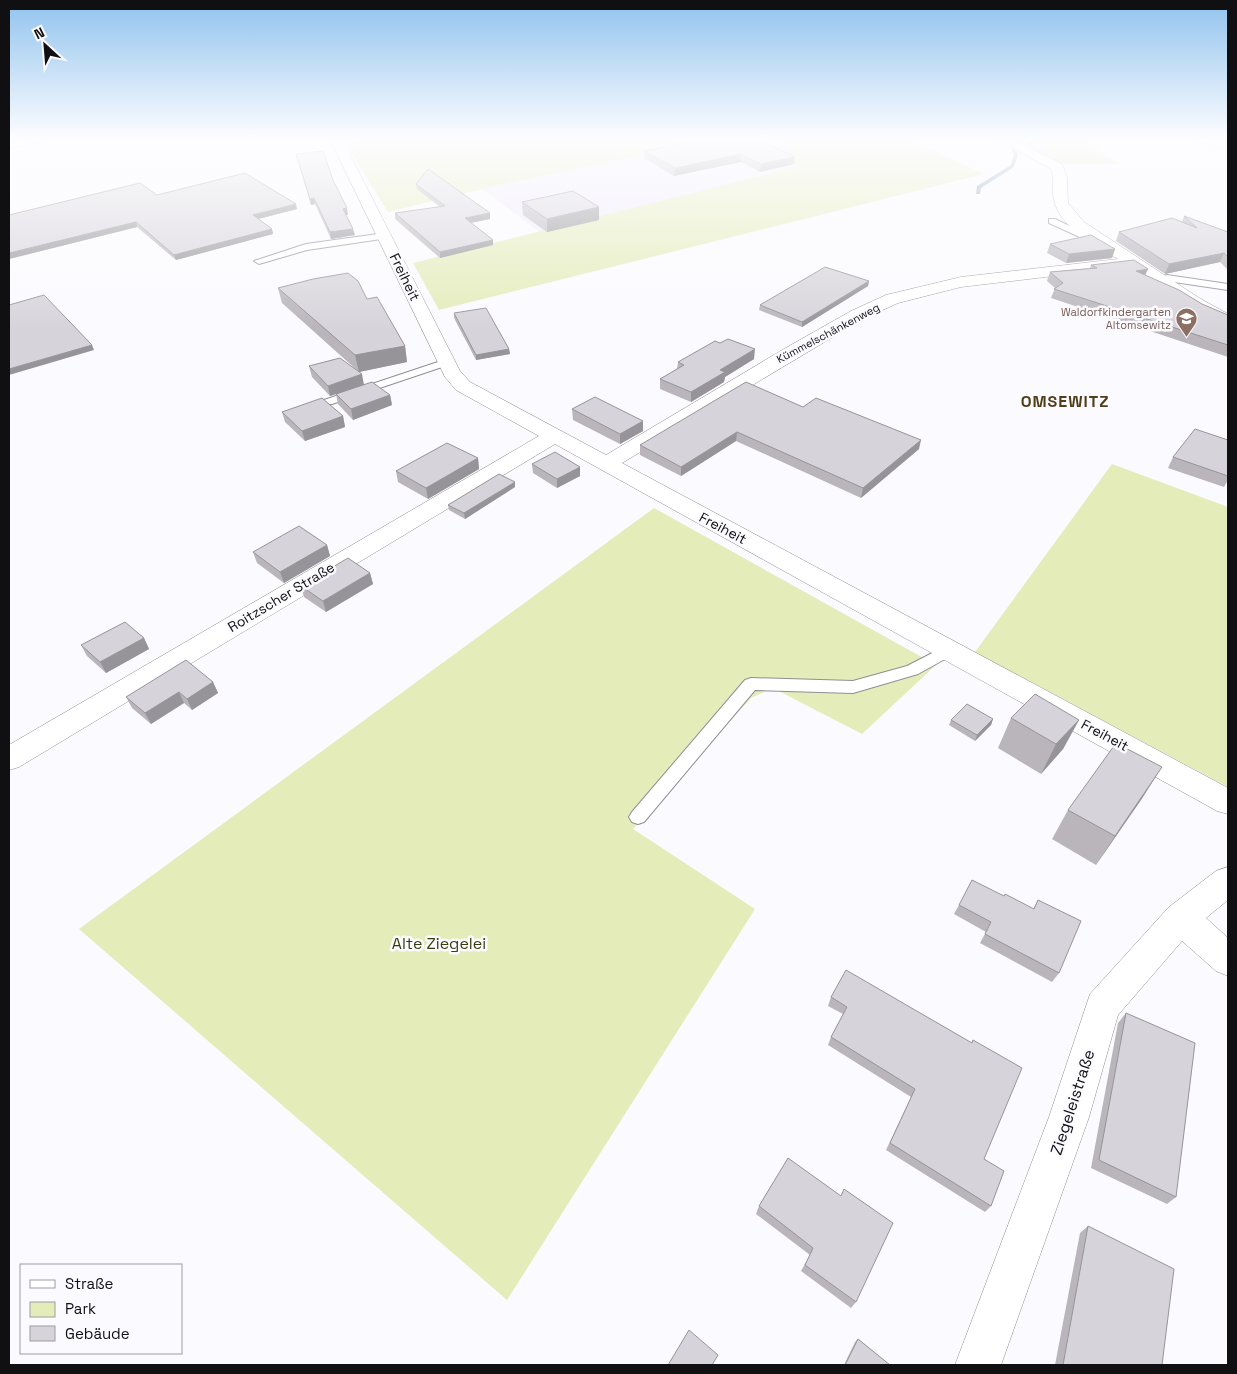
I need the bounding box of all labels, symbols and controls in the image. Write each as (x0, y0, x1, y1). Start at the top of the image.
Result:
north arrow (20, 20, 70, 70)
text: N (31, 23, 47, 43)
street label: Freiheit (386, 250, 424, 304)
street label: Kümmelschänkenweg (774, 300, 882, 366)
place label: Waldorfkindergarten Altomsewitz (1061, 305, 1171, 332)
school or university icon: Waldorfkindergarten Altomsewitz (1175, 306, 1199, 337)
district label: OMSEWITZ (1021, 391, 1109, 412)
street label: Freiheit (696, 508, 750, 548)
street label: Roitzscher Straße (224, 558, 338, 636)
street label: Freiheit (1078, 715, 1132, 755)
park label: Alte Ziegelei (392, 933, 486, 954)
street label: Ziegeleistraße (1046, 1047, 1099, 1158)
legend (20, 1264, 182, 1354)
text: Straße (65, 1274, 114, 1293)
text: Park (65, 1299, 96, 1318)
text: Gebäude (65, 1324, 130, 1343)

